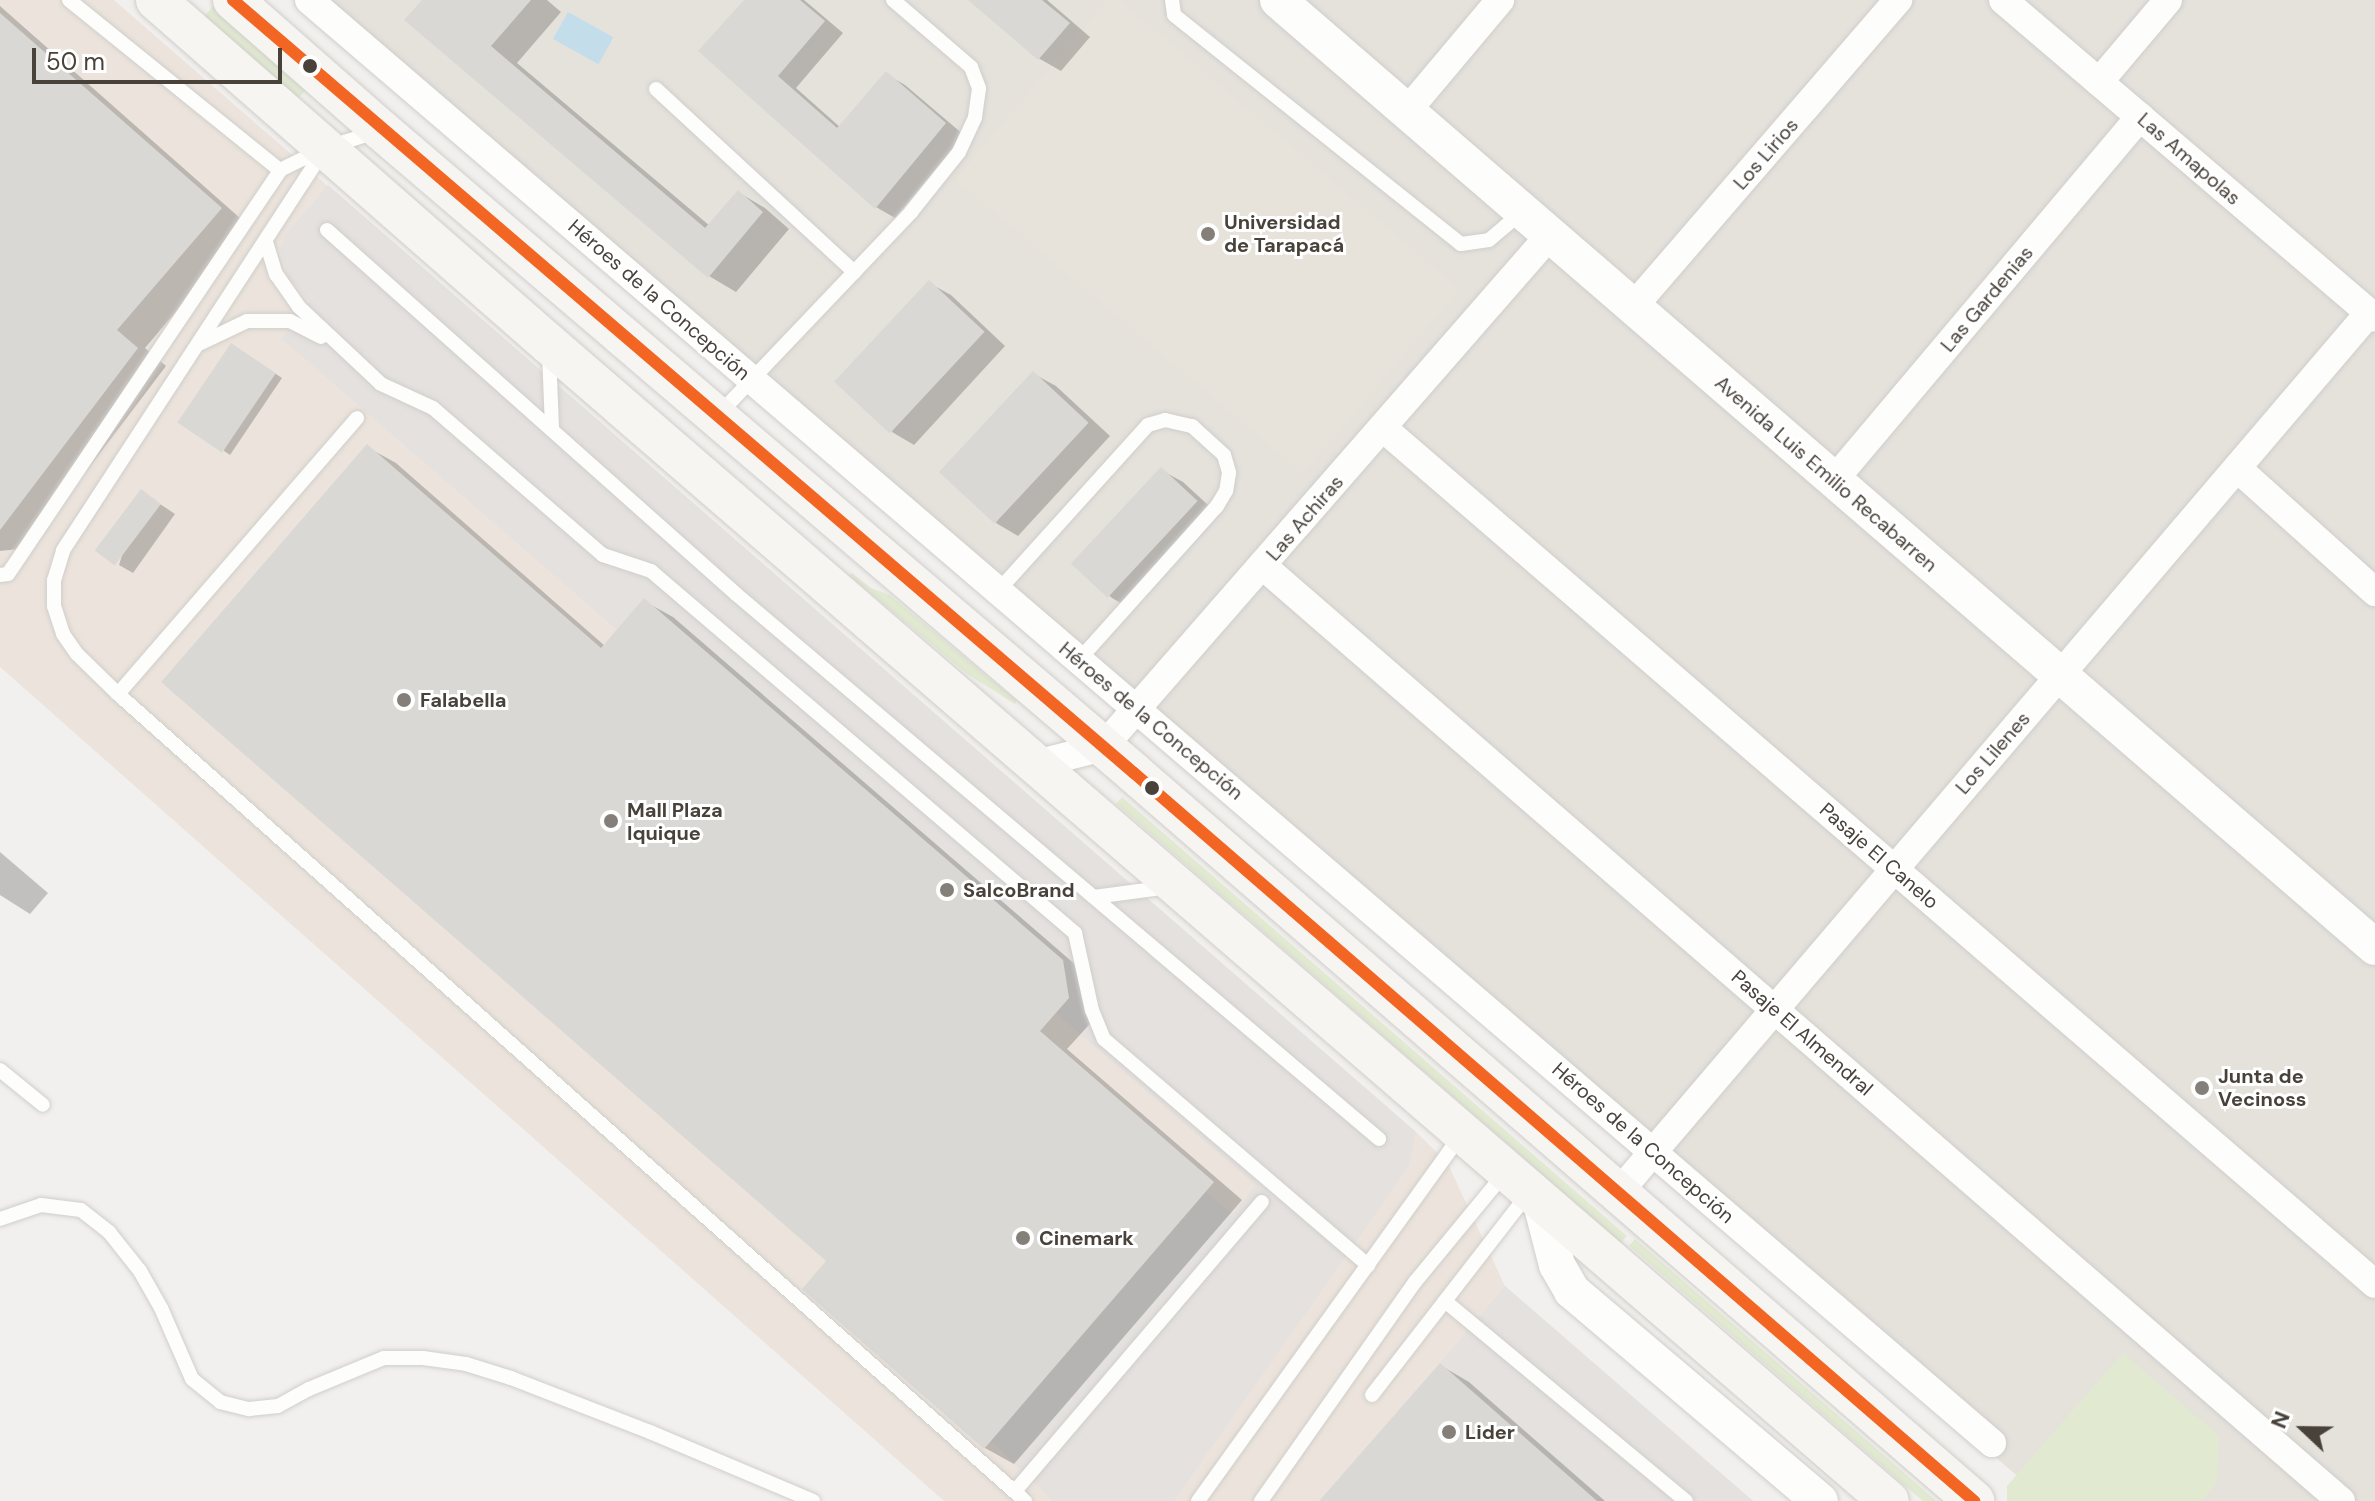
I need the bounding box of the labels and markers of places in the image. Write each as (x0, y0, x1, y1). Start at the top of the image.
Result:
unlabelled marker (302, 58, 318, 74)
place label: Universidad de Tarapacá (1224, 210, 1344, 257)
marker: Universidad de Tarapacá (1199, 225, 1217, 243)
place label: Falabella (420, 688, 507, 712)
marker: Falabella (395, 691, 413, 709)
unlabelled marker (1144, 780, 1160, 796)
place label: Mall Plaza Iquique (627, 798, 723, 845)
marker: Mall Plaza Iquique (602, 812, 620, 830)
place label: SalcoBrand (963, 878, 1075, 902)
marker: SalcoBrand (938, 881, 956, 899)
place label: Junta de Vecinoss (2218, 1064, 2306, 1111)
marker: Junta de Vecinoss (2193, 1079, 2211, 1097)
place label: Cinemark (1039, 1226, 1134, 1250)
marker: Cinemark (1014, 1229, 1032, 1247)
place label: Lider (1465, 1420, 1515, 1444)
marker: Lider (1440, 1423, 1458, 1441)

